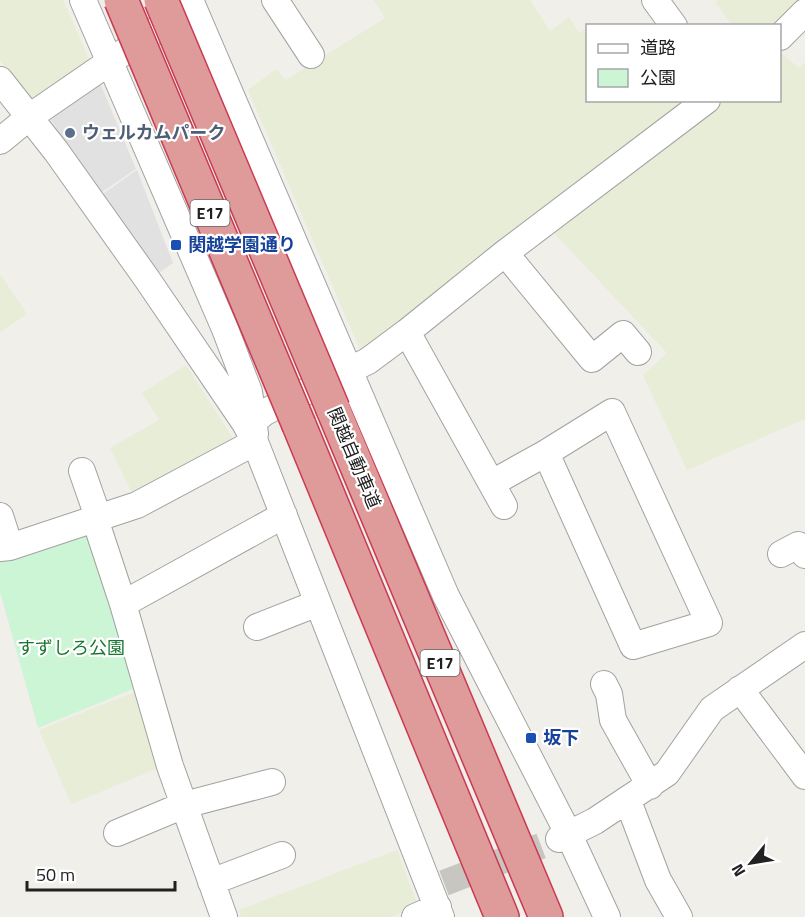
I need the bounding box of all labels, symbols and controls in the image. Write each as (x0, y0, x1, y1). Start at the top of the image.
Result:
legend (586, 24, 781, 102)
text: 道路 (640, 34, 676, 61)
text: 公園 (640, 64, 676, 91)
place label: ウェルカムパーク (82, 119, 225, 146)
marker: ウェルカムパーク (63, 126, 77, 140)
road number: E17 (190, 200, 230, 226)
place label: 関越学園通り (188, 231, 296, 258)
marker: 関越学園通り (169, 238, 183, 252)
street label: 関越自動車道 (321, 403, 388, 513)
park label: すずしろ公園 (17, 634, 125, 661)
road number: E17 (420, 650, 460, 676)
place label: 坂下 (543, 724, 579, 751)
marker: 坂下 (524, 731, 538, 745)
north arrow (721, 833, 781, 893)
scale bar (27, 854, 176, 892)
text: N (725, 860, 751, 881)
text: 50 m (36, 861, 75, 888)

